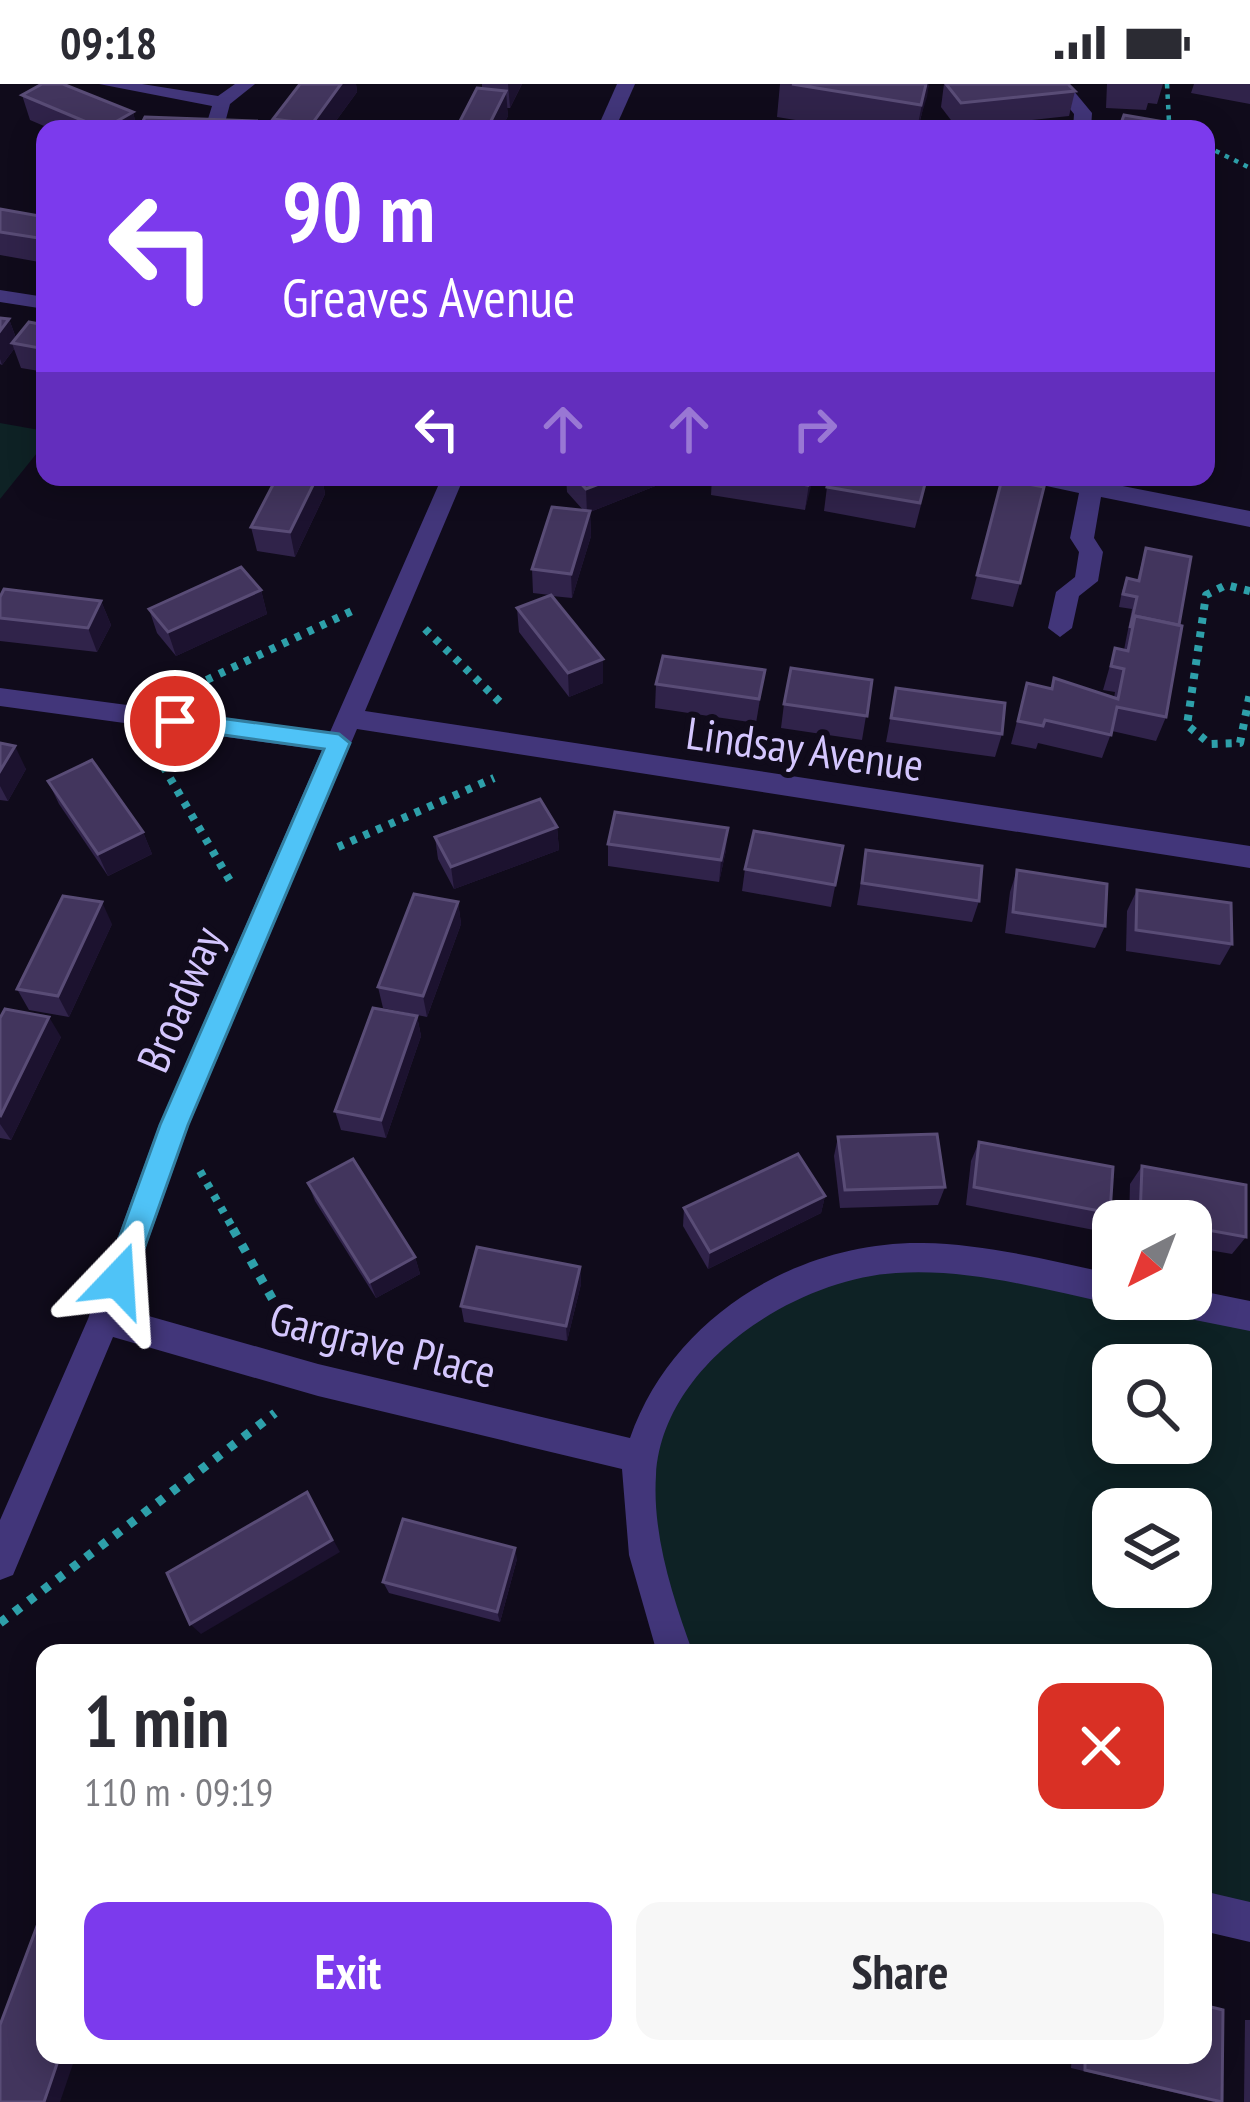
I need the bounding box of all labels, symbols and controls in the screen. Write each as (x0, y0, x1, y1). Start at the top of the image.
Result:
text: 09:18 (60, 13, 157, 71)
text: 90 m (282, 156, 435, 265)
icon: left (84, 168, 240, 324)
text: Greaves Avenue (282, 262, 575, 332)
icon: left (404, 396, 470, 462)
icon: ahead (530, 396, 596, 462)
icon: ahead (656, 396, 722, 462)
icon: right (782, 396, 848, 462)
pin (124, 670, 226, 772)
icon: arrive (142, 688, 208, 754)
street label: Lindsay Avenue (683, 703, 927, 793)
street label: Broadway (123, 918, 235, 1080)
north arrow (1092, 1200, 1212, 1320)
map controls (1092, 1200, 1212, 1608)
position arrow (55, 1217, 181, 1343)
street label: Gargrave Place (264, 1288, 502, 1400)
button: search (1092, 1344, 1212, 1464)
button: layers (1092, 1488, 1212, 1608)
text: 1 min (84, 1674, 229, 1767)
button: close (1038, 1683, 1164, 1809)
text: 110 m · 09:19 (84, 1766, 273, 1817)
button: Exit (84, 1902, 612, 2040)
button: Share (636, 1902, 1164, 2040)

